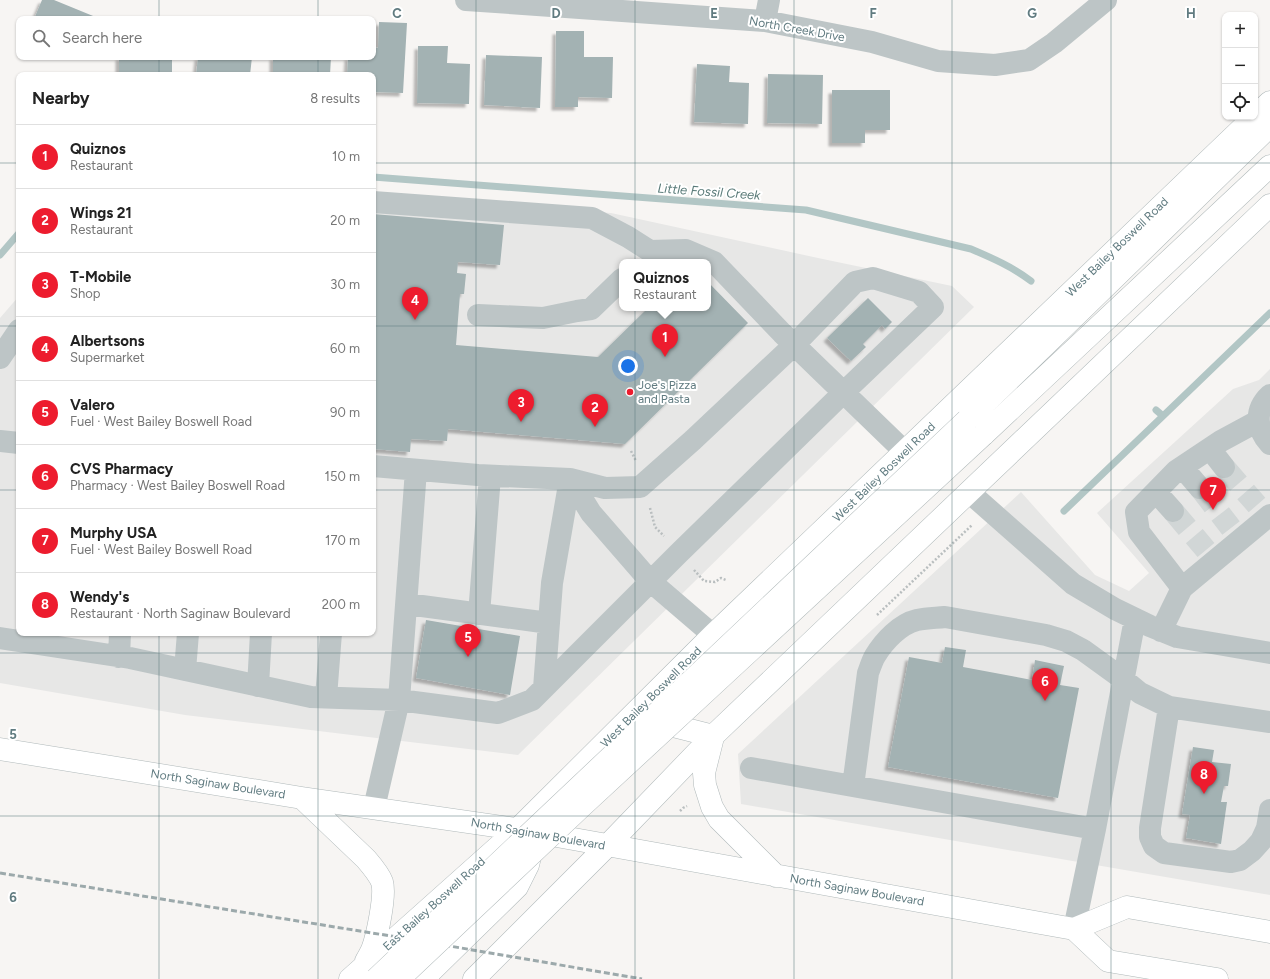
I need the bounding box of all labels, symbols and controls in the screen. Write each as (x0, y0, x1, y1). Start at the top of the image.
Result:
text: C (392, 6, 402, 21)
text: D (551, 6, 561, 21)
text: E (710, 6, 718, 21)
text: F (869, 6, 877, 21)
text: G (1027, 6, 1037, 21)
text: H (1186, 6, 1196, 21)
map controls (1222, 12, 1258, 120)
button: + (1222, 12, 1258, 48)
street label: North Creek Drive (748, 14, 846, 44)
search box (16, 16, 376, 60)
icon: search (30, 27, 52, 49)
text: Search here (62, 29, 142, 47)
button: − (1222, 48, 1258, 84)
button: locate (1222, 84, 1258, 120)
text: Nearby (32, 88, 90, 108)
text: 8 results (310, 91, 360, 106)
text: Quiznos (70, 140, 126, 158)
text: 1 (42, 149, 48, 164)
text: 10 m (332, 149, 360, 164)
text: Restaurant (70, 158, 133, 173)
water label: Little Fossil Creek (657, 180, 762, 203)
street label: West Bailey Boswell Road (1063, 194, 1171, 300)
text: Wings 21 (70, 204, 132, 222)
text: 2 (41, 213, 49, 228)
text: 20 m (330, 213, 360, 228)
text: Restaurant (70, 222, 133, 237)
popup (619, 259, 711, 311)
text: T-Mobile (70, 268, 131, 286)
text: Quiznos (633, 269, 689, 287)
text: 3 (41, 277, 49, 292)
text: 30 m (330, 277, 360, 292)
text: Shop (70, 286, 100, 301)
pin: 4 (402, 287, 428, 320)
text: Restaurant (633, 287, 697, 302)
pin: 1 (652, 324, 678, 357)
text: Albertsons (70, 332, 145, 350)
text: 4 (41, 341, 49, 356)
text: 60 m (330, 341, 360, 356)
text: Supermarket (70, 350, 145, 365)
your location (618, 356, 638, 376)
place label: Joe's Pizza and Pasta (638, 378, 696, 406)
marker: Joe's Pizza and Pasta (625, 387, 635, 397)
pin: 3 (508, 389, 534, 422)
pin: 2 (582, 394, 608, 427)
text: Valero (70, 396, 115, 414)
text: 5 (41, 405, 49, 420)
text: 90 m (330, 405, 360, 420)
text: Fuel · West Bailey Boswell Road (70, 414, 252, 429)
street label: West Bailey Boswell Road (830, 419, 938, 525)
text: CVS Pharmacy (70, 460, 173, 478)
text: 6 (41, 469, 49, 484)
text: 150 m (325, 469, 360, 484)
pin: 7 (1200, 477, 1226, 510)
text: Pharmacy · West Bailey Boswell Road (70, 478, 285, 493)
text: Murphy USA (70, 524, 157, 542)
text: 7 (41, 533, 49, 548)
text: 170 m (325, 533, 360, 548)
text: Fuel · West Bailey Boswell Road (70, 542, 252, 557)
text: Wendy's (70, 588, 129, 606)
text: 8 (41, 597, 49, 612)
text: 200 m (322, 597, 360, 612)
text: Restaurant · North Saginaw Boulevard (70, 606, 291, 621)
pin: 5 (455, 624, 481, 657)
street label: West Bailey Boswell Road (598, 644, 704, 750)
pin: 6 (1032, 668, 1058, 701)
text: 5 (9, 727, 17, 742)
pin: 8 (1191, 761, 1217, 794)
street label: North Saginaw Boulevard (150, 766, 286, 802)
street label: North Saginaw Boulevard (470, 815, 606, 853)
street label: East Bailey Boswell Road (380, 854, 488, 954)
street label: North Saginaw Boulevard (789, 871, 925, 909)
text: 6 (9, 890, 17, 905)

